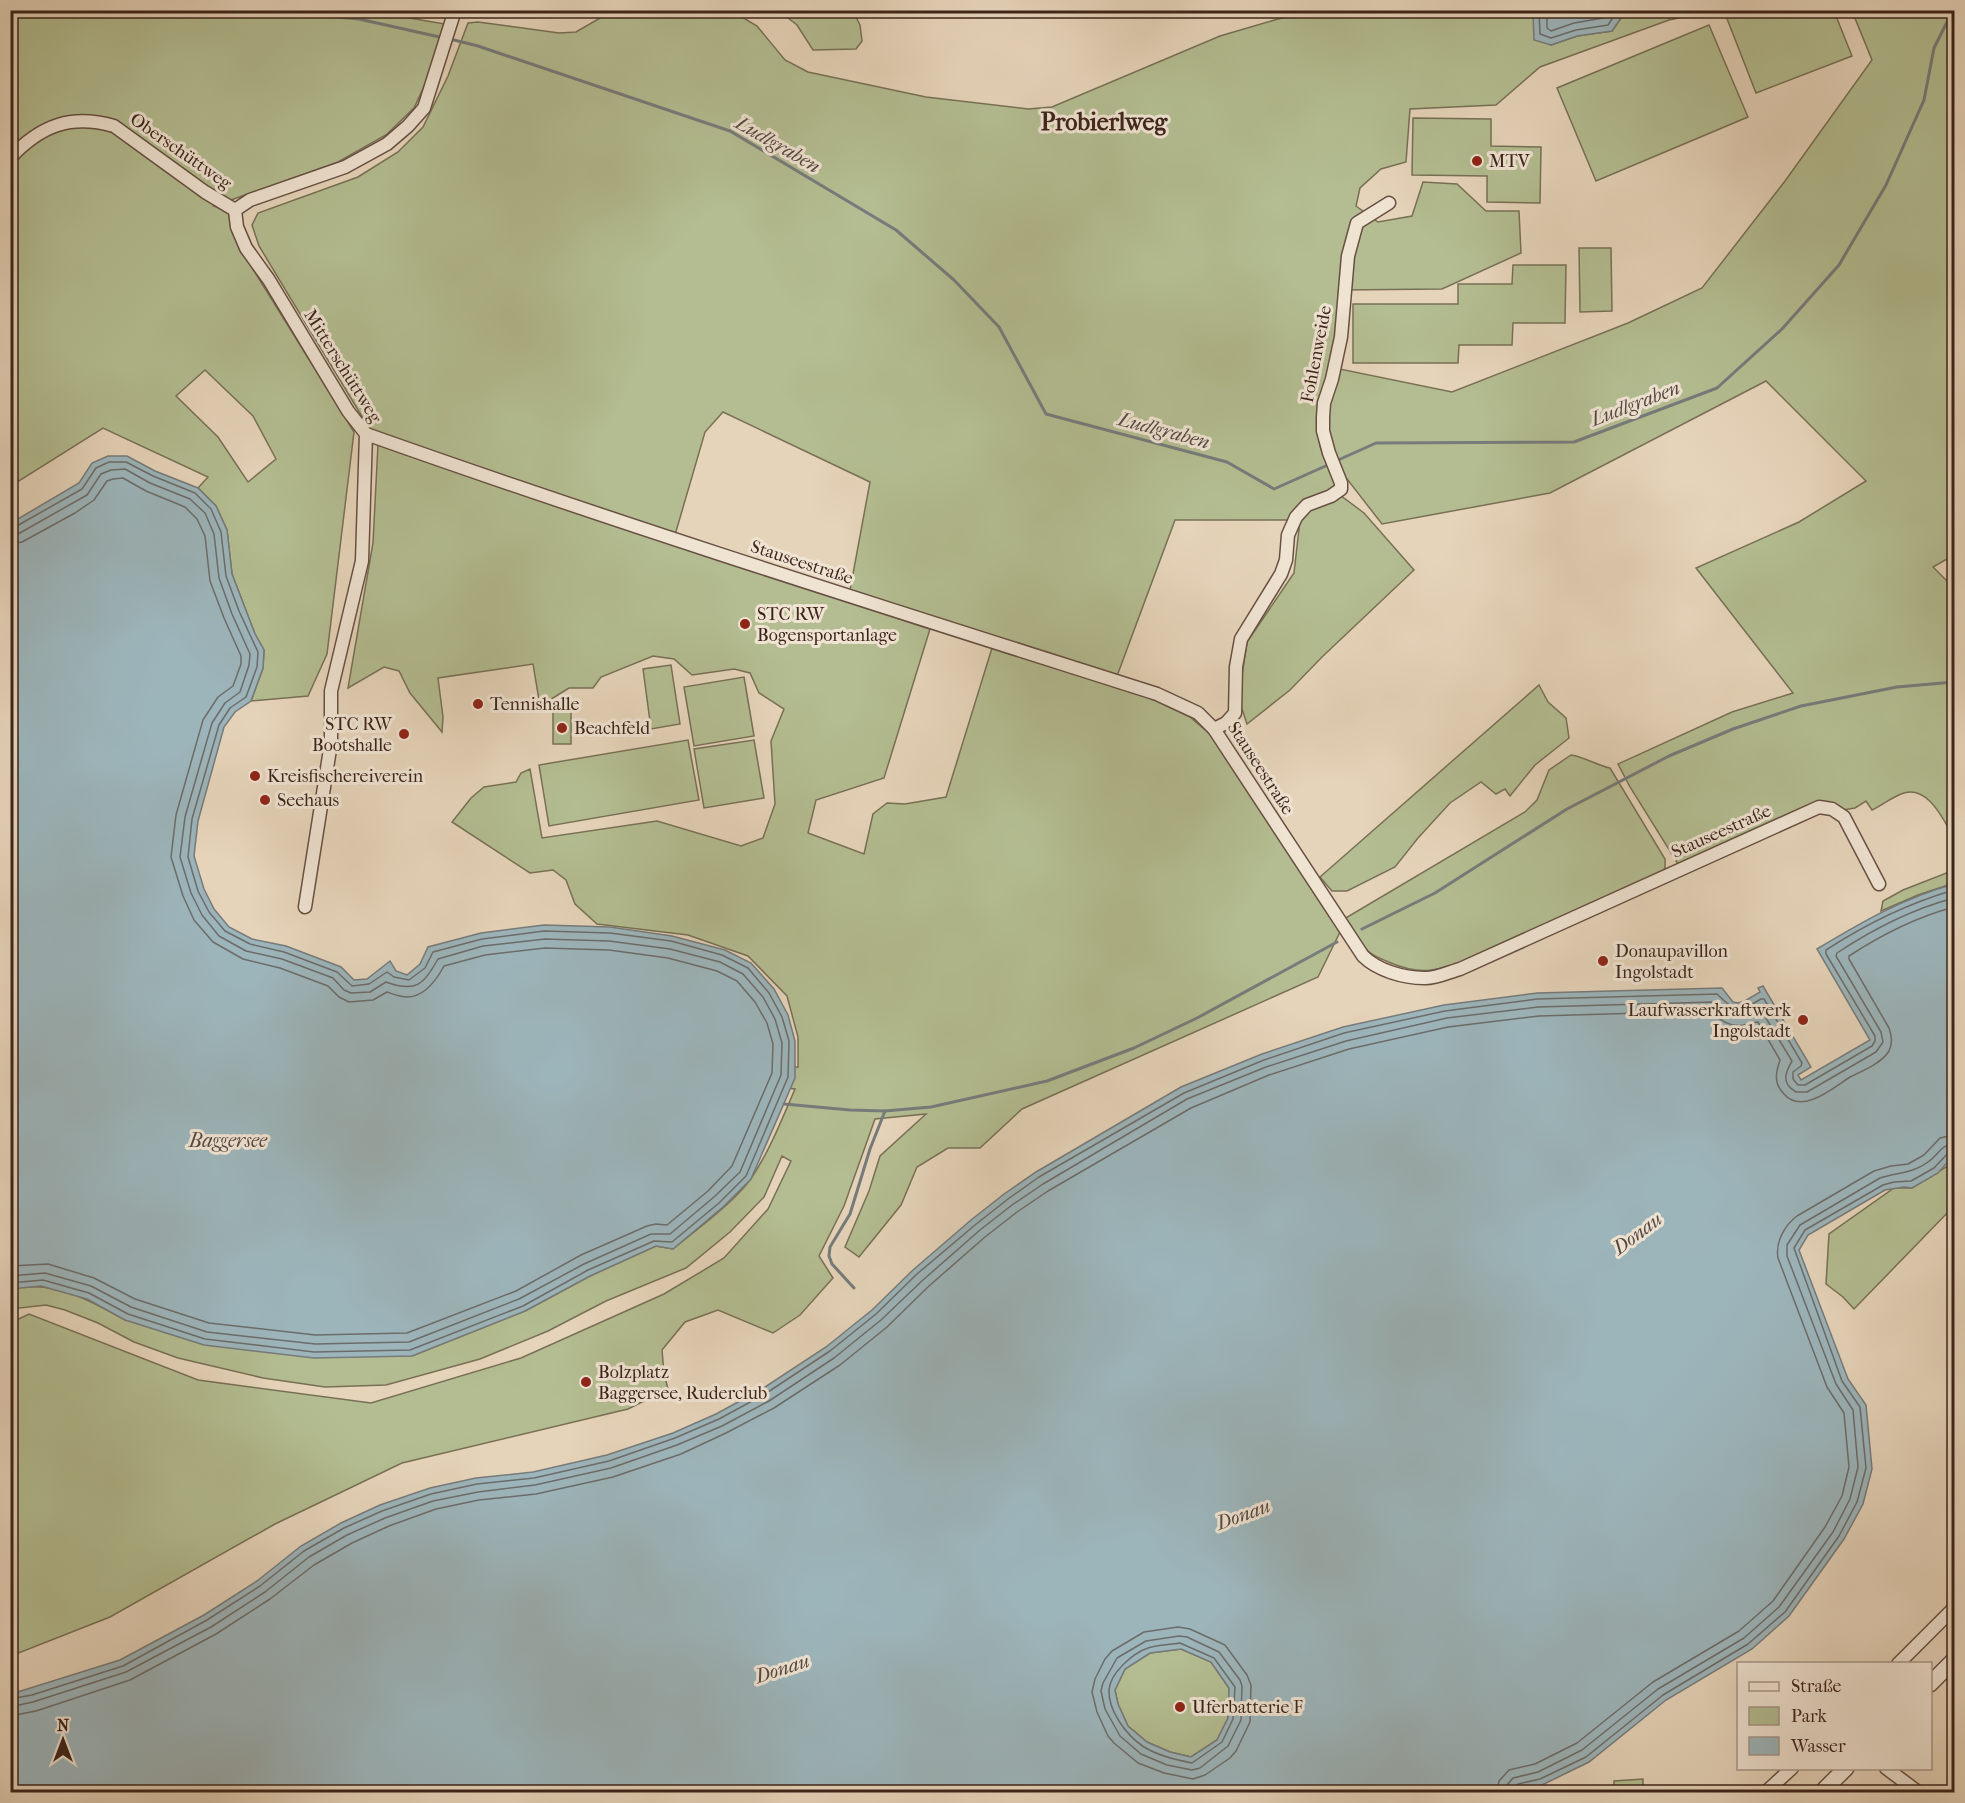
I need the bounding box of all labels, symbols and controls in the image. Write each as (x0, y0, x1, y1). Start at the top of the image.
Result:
district label: Probierlweg (1041, 108, 1168, 136)
street label: Oberschüttweg (126, 109, 236, 194)
water label: Ludlgraben (730, 110, 824, 178)
place label: MTV (1489, 151, 1531, 172)
marker: MTV (1470, 154, 1484, 168)
street label: Fohlenweide (1297, 304, 1336, 404)
street label: Mitterschüttweg (299, 306, 386, 427)
water label: Ludlgraben (1585, 376, 1683, 432)
water label: Ludlgraben (1114, 407, 1212, 454)
street label: Stauseestraße (748, 536, 856, 589)
place label: STC RW Bogensportanlage (757, 604, 897, 646)
marker: STC RW Bogensportanlage (738, 617, 752, 631)
place label: Tennishalle (490, 694, 580, 715)
marker: Tennishalle (471, 697, 485, 711)
place label: STC RW Bootshalle (312, 714, 393, 756)
place label: Beachfeld (574, 718, 650, 739)
street label: Stauseestraße (1223, 718, 1298, 819)
marker: Beachfeld (555, 721, 569, 735)
marker: STC RW Bootshalle (397, 727, 411, 741)
place label: Kreisfischereiverein (267, 766, 424, 787)
marker: Kreisfischereiverein (248, 769, 262, 783)
place label: Seehaus (277, 790, 340, 811)
marker: Seehaus (258, 793, 272, 807)
street label: Stauseestraße (1668, 800, 1774, 863)
place label: Donaupavillon Ingolstadt (1615, 941, 1729, 983)
marker: Donaupavillon Ingolstadt (1596, 954, 1610, 968)
place label: Laufwasserkraftwerk Ingolstadt (1628, 1000, 1792, 1042)
marker: Laufwasserkraftwerk Ingolstadt (1796, 1013, 1810, 1027)
water label: Baggersee (188, 1129, 268, 1152)
water label: Donau (1607, 1207, 1666, 1261)
place label: Bolzplatz Baggersee, Ruderclub (598, 1362, 767, 1404)
marker: Bolzplatz Baggersee, Ruderclub (579, 1375, 593, 1389)
water label: Donau (1211, 1494, 1273, 1535)
water label: Donau (750, 1649, 812, 1689)
legend (1737, 1662, 1932, 1770)
text: Straße (1791, 1676, 1842, 1697)
place label: Uferbatterie F (1192, 1697, 1303, 1718)
marker: Uferbatterie F (1173, 1700, 1187, 1714)
text: Park (1791, 1706, 1828, 1727)
north arrow (33, 1710, 93, 1770)
text: N (57, 1716, 70, 1735)
text: Wasser (1790, 1736, 1846, 1757)

